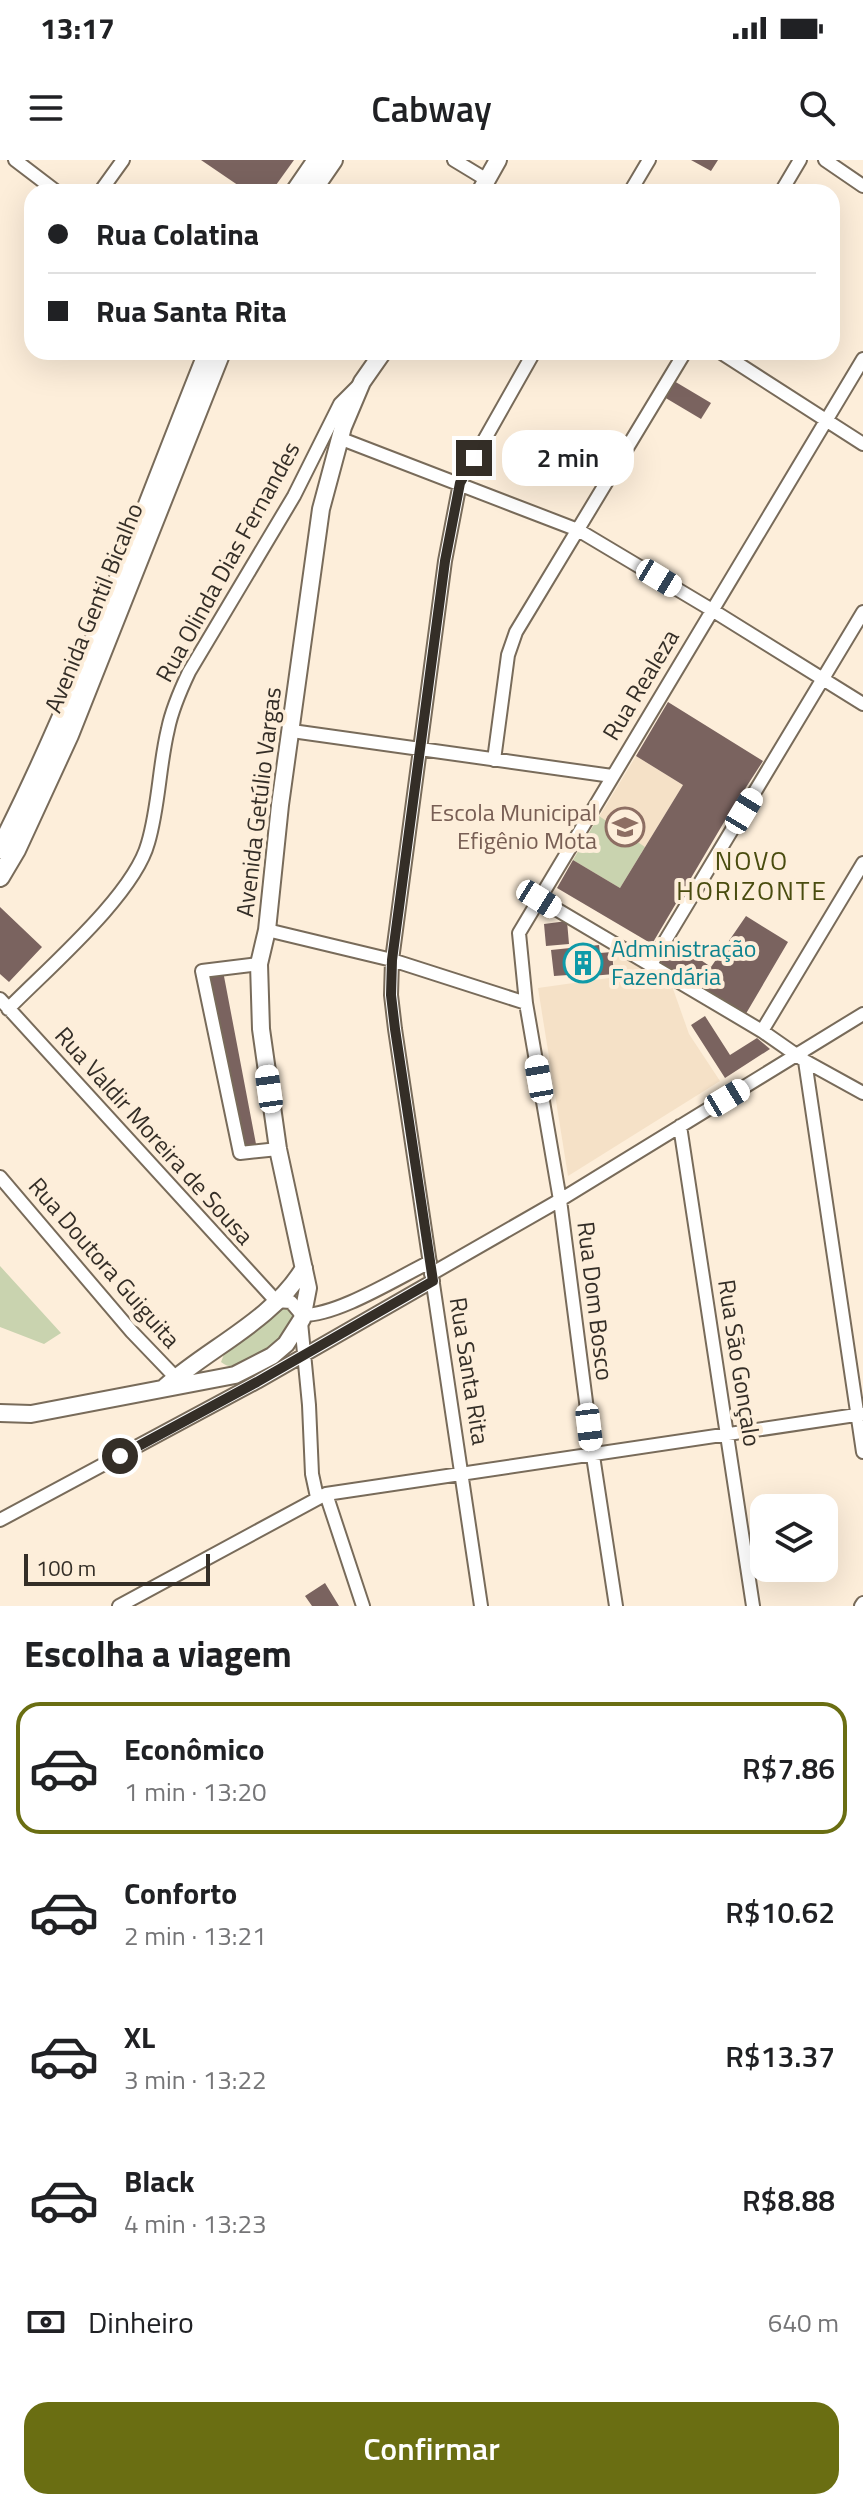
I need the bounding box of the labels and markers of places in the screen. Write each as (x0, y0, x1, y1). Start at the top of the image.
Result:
place label: Escola Municipal Efigênio Mota (430, 794, 597, 858)
school or university icon: Escola Municipal Efigênio Mota (604, 806, 646, 848)
place label: Administração Fazendária (611, 930, 756, 994)
building icon: Administração Fazendária (562, 942, 604, 984)

